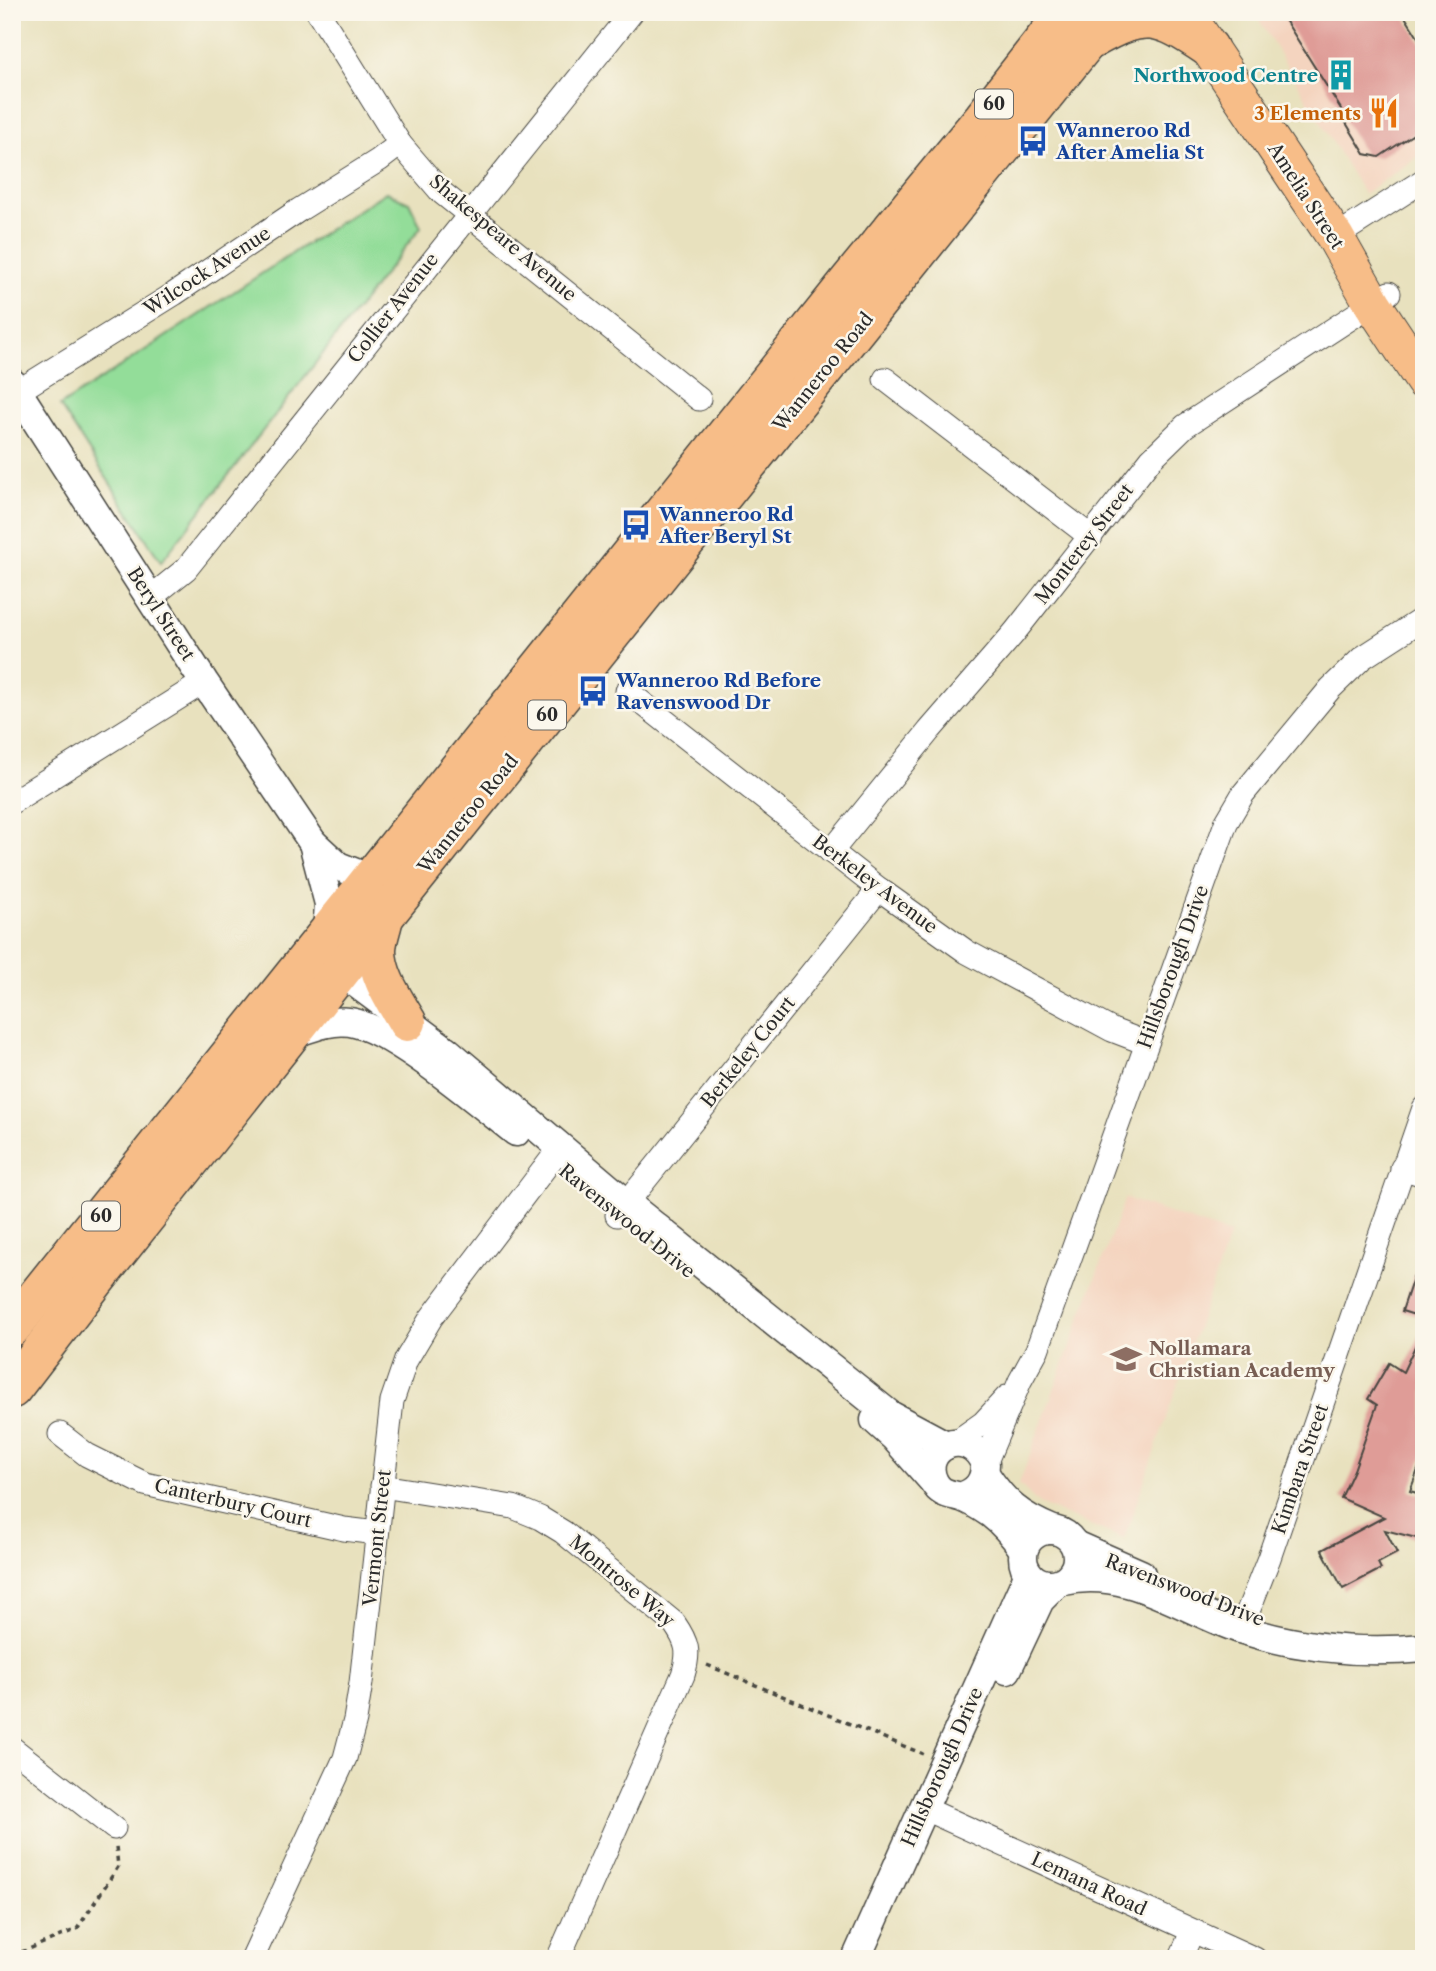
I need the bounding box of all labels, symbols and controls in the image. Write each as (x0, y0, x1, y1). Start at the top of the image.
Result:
building icon: Northwood Centre (1324, 58, 1358, 92)
place label: Northwood Centre (1133, 64, 1318, 87)
road number: 60 (975, 90, 1013, 119)
restaurant icon: 3 Elements (1367, 96, 1401, 130)
place label: 3 Elements (1254, 102, 1361, 125)
place label: Wanneroo Rd After Amelia St (1055, 119, 1204, 164)
bus stop icon: Wanneroo Rd After Amelia St (1016, 124, 1050, 158)
street label: Amelia Street (1262, 138, 1349, 254)
street label: Shakespeare Avenue (425, 170, 581, 306)
street label: Wilcock Avenue (139, 222, 275, 321)
street label: Collier Avenue (343, 248, 443, 368)
street label: Wanneroo Road (767, 307, 878, 437)
street label: Monterey Street (1030, 479, 1138, 609)
place label: Wanneroo Rd After Beryl St (658, 503, 794, 548)
bus stop icon: Wanneroo Rd After Beryl St (619, 508, 653, 542)
street label: Beryl Street (122, 563, 200, 665)
place label: Wanneroo Rd Before Ravenswood Dr (615, 669, 821, 714)
bus stop icon: Wanneroo Rd Before Ravenswood Dr (576, 674, 610, 708)
road number: 60 (528, 700, 566, 730)
street label: Wanneroo Road (412, 749, 523, 879)
street label: Berkeley Avenue (808, 830, 942, 938)
street label: Hillsborough Drive (1133, 882, 1213, 1052)
street label: Berkeley Court (696, 992, 800, 1112)
street label: Ravenswood Drive (554, 1159, 700, 1283)
road number: 60 (82, 1202, 120, 1231)
place label: Nollamara Christian Academy (1149, 1337, 1336, 1382)
school or university icon: Nollamara Christian Academy (1109, 1342, 1143, 1376)
street label: Kimbara Street (1267, 1401, 1333, 1537)
street label: Vermont Street (358, 1468, 396, 1609)
street label: Canterbury Court (152, 1474, 314, 1532)
street label: Montrose Way (564, 1530, 680, 1632)
street label: Ravenswood Drive (1102, 1549, 1268, 1631)
street label: Hillsborough Drive (896, 1684, 988, 1850)
street label: Lemana Road (1028, 1847, 1151, 1921)

